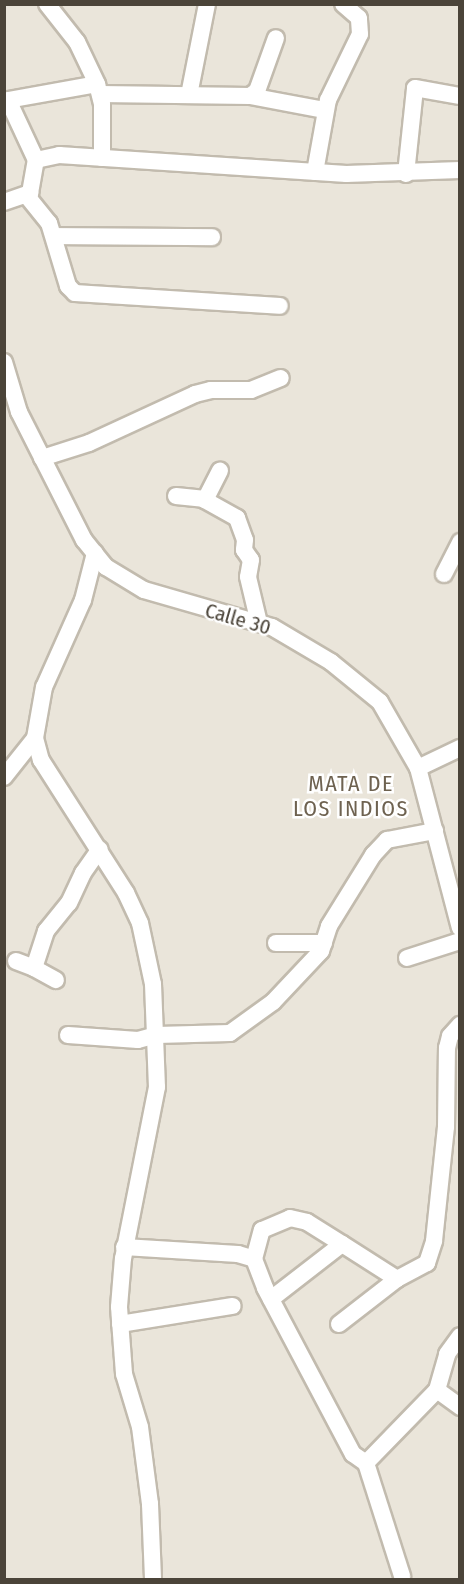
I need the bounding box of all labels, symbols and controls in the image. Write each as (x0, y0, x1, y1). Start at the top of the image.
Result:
street label: Calle 30 (202, 598, 274, 640)
district label: MATA DE LOS INDIOS (293, 770, 409, 822)

